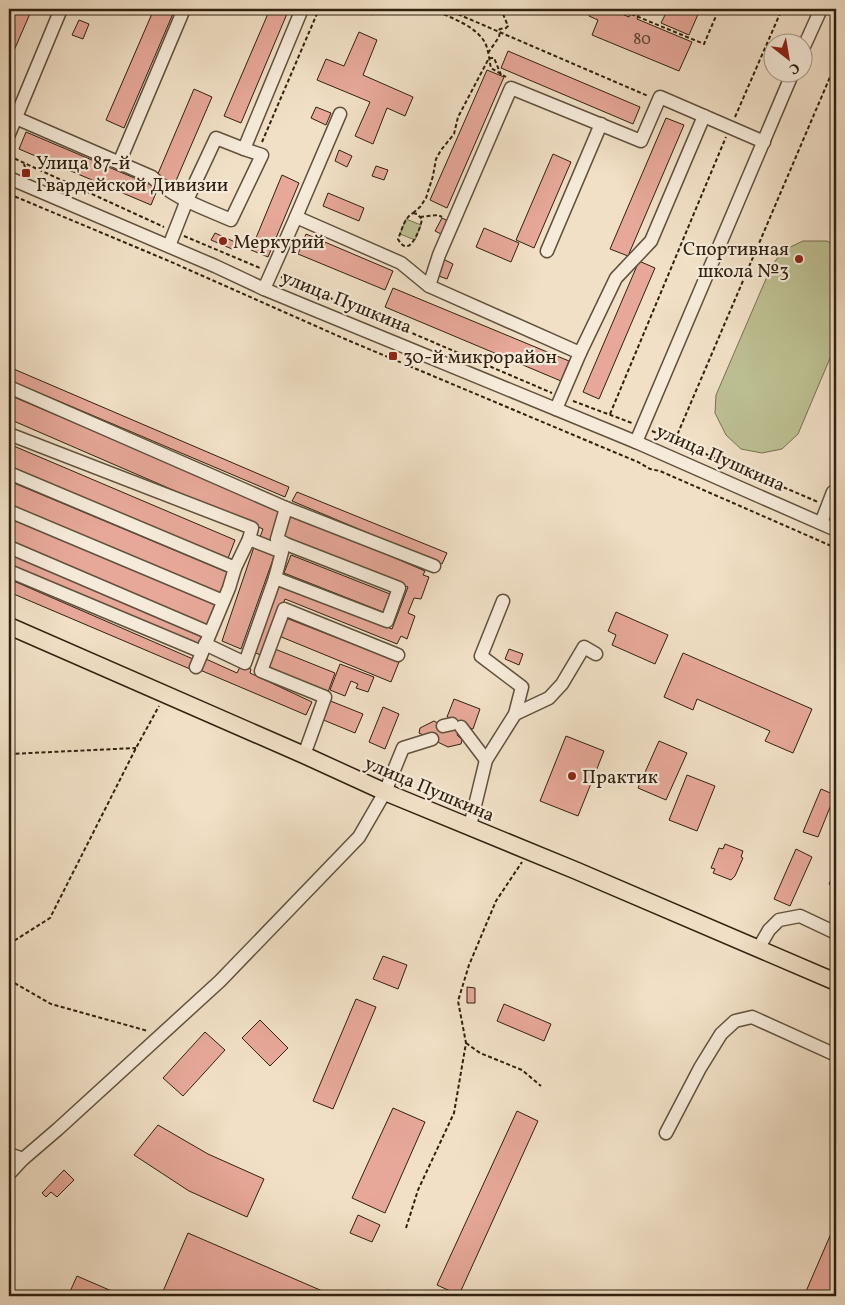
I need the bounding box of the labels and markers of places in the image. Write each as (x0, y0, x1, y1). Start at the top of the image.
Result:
place label: Улица 87-й Гвардейской Дивизии (36, 151, 228, 199)
marker: Улица 87-й Гвардейской Дивизии (20, 167, 32, 179)
place label: Меркурий (233, 230, 325, 256)
marker: Меркурий (217, 235, 229, 247)
place label: Спортивная школа №3 (683, 237, 789, 285)
marker: Спортивная школа №3 (793, 253, 805, 265)
place label: 30-й микрорайон (403, 345, 557, 371)
marker: 30-й микрорайон (387, 350, 399, 362)
place label: Практик (582, 765, 658, 791)
marker: Практик (566, 770, 578, 782)

